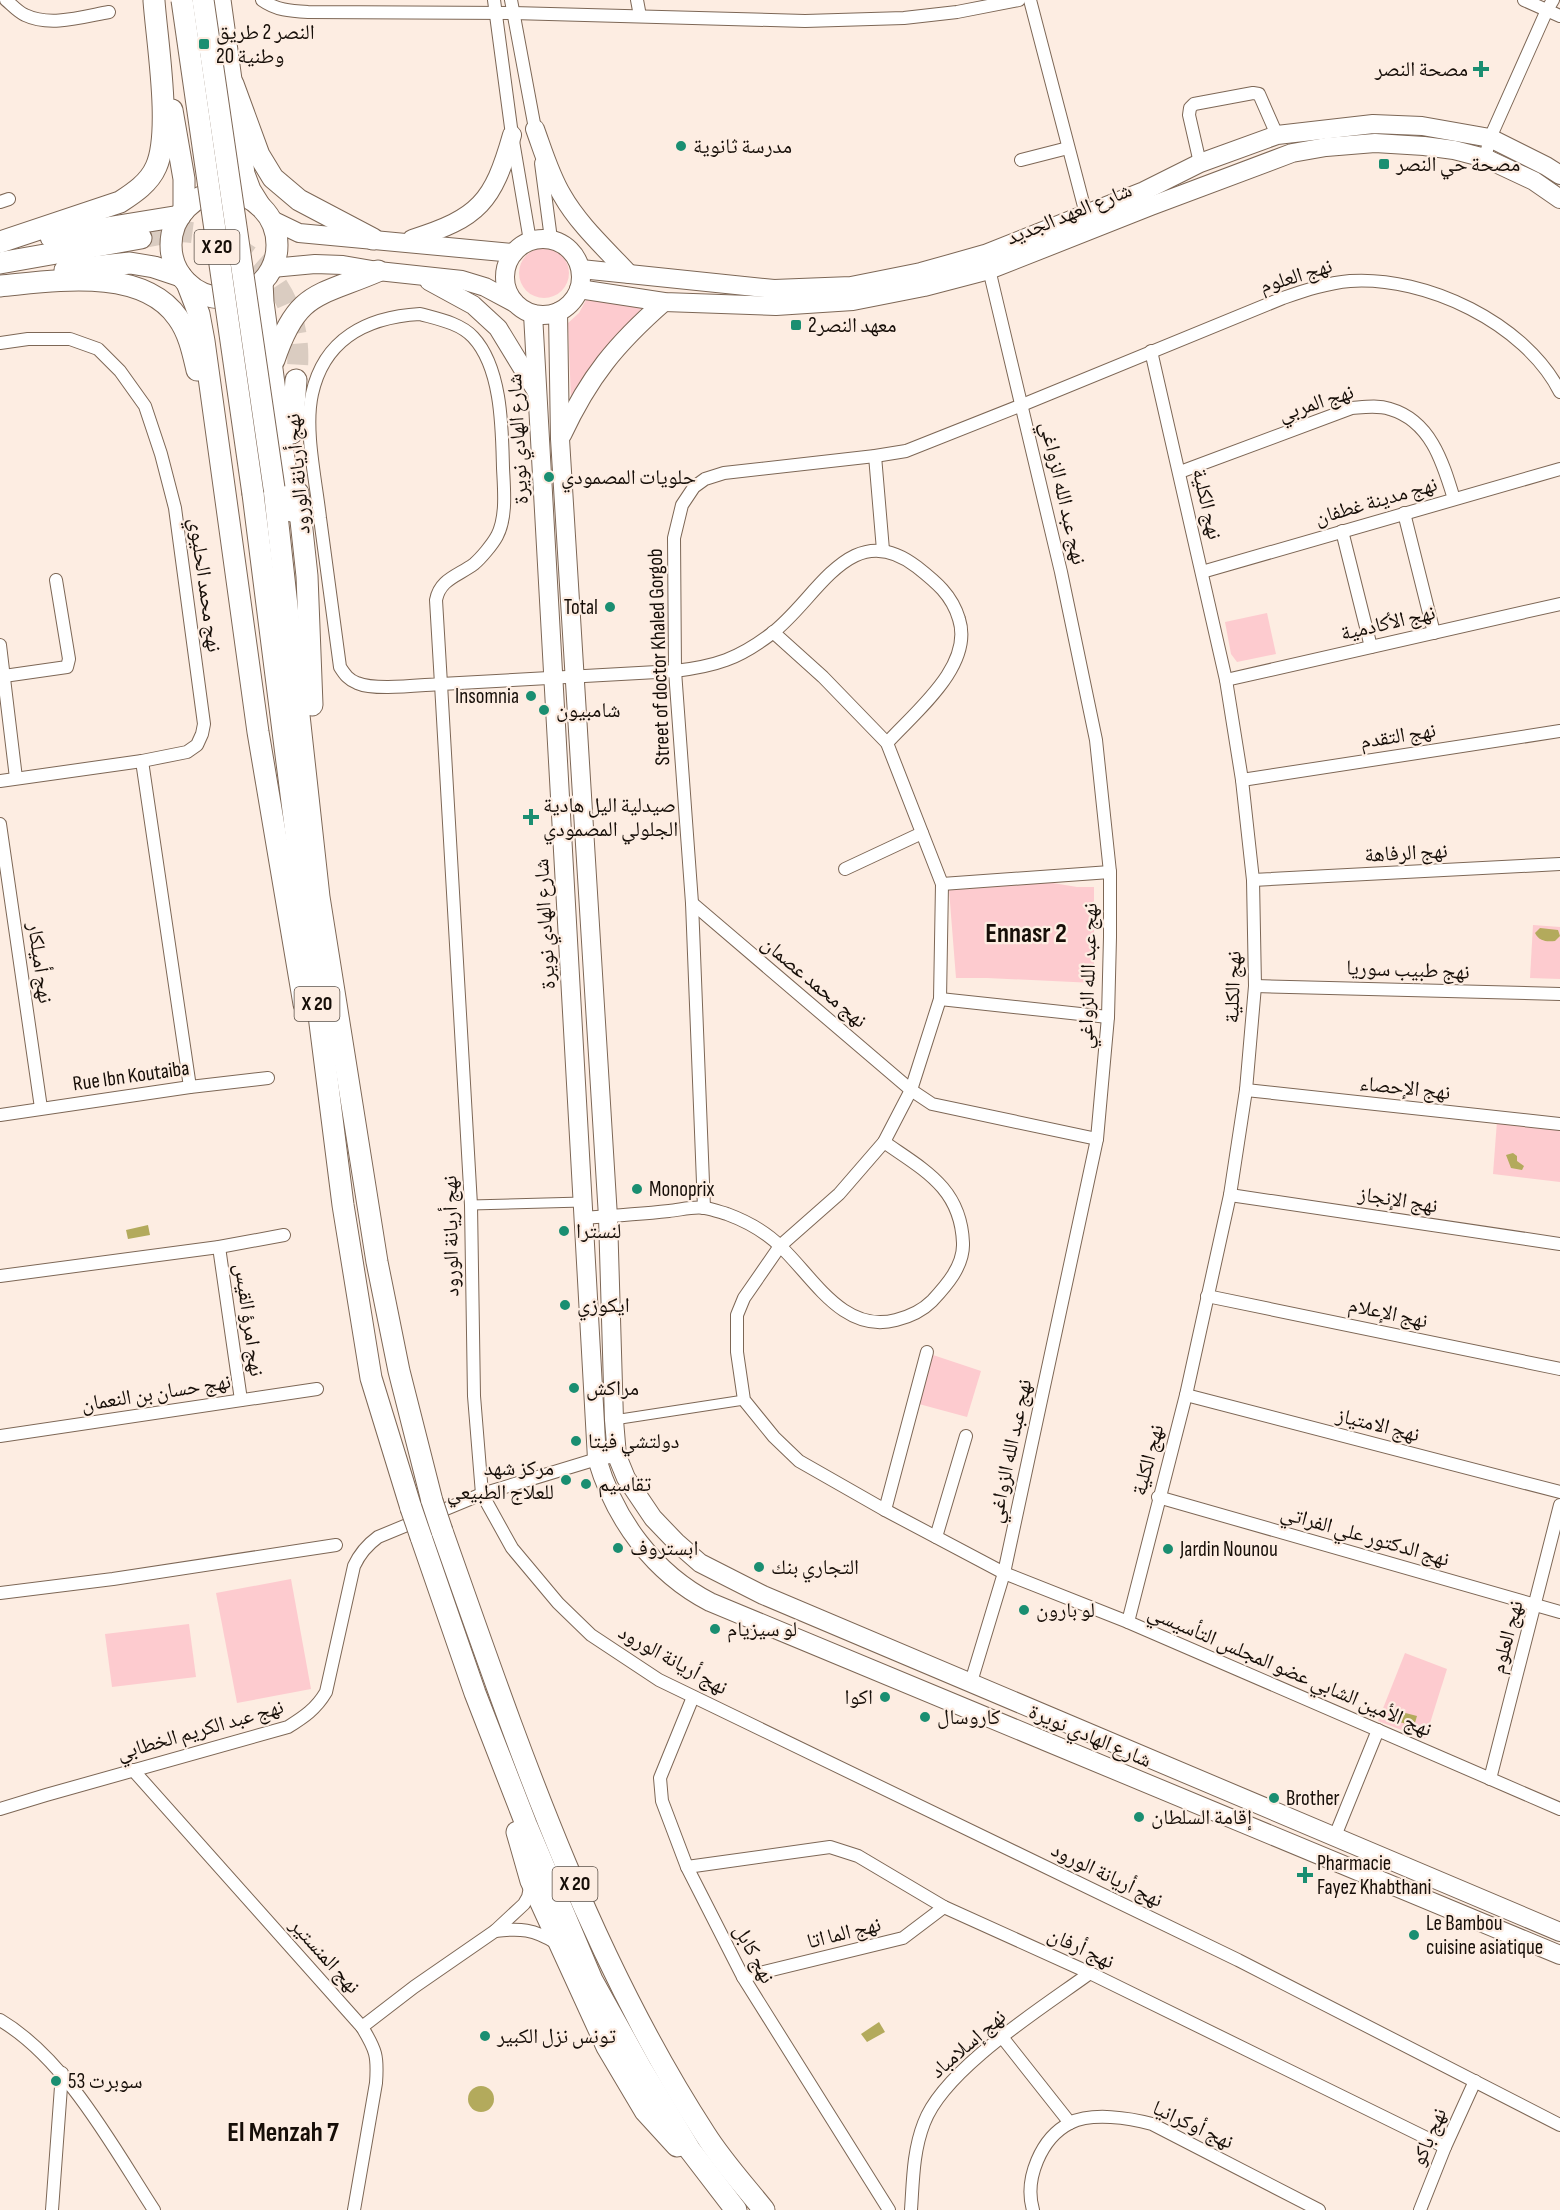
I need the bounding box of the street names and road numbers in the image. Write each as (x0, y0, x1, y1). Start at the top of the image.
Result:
street label: شارع العهد الجديد (1003, 177, 1135, 251)
road number: X 20 (194, 230, 240, 264)
street label: نهج العلوم (1257, 253, 1336, 300)
street label: شارع الهادي نويرة (502, 373, 537, 505)
street label: نهج المربي (1275, 379, 1358, 430)
street label: نهج أريانة الورود (280, 413, 316, 536)
street label: نهج عبد الله الزواغي (1031, 419, 1092, 568)
street label: نهج الكلية (1187, 466, 1227, 542)
street label: نهج مدينة غطفان (1312, 472, 1440, 530)
street label: نهج محمد الحليوي (180, 516, 227, 654)
street label: Street of doctor Khaled Gorgob (643, 548, 675, 766)
street label: نهج الأكادمية (1338, 600, 1438, 646)
street label: نهج التقدم (1358, 718, 1438, 755)
street label: نهج الرفاهة (1364, 838, 1448, 868)
street label: شارع الهادي نويرة (529, 858, 564, 990)
street label: نهج عبد الله الزواغي (1073, 902, 1106, 1050)
street label: نهج أميلكار (22, 920, 59, 1005)
street label: نهج محمد عصمان (756, 931, 872, 1033)
street label: نهج الكلية (1219, 950, 1247, 1024)
street label: نهج طبيب سوريا (1346, 955, 1470, 985)
road number: X 20 (294, 987, 340, 1021)
street label: Rue Ibn Koutaiba (71, 1055, 191, 1097)
street label: نهج الإحصاء (1358, 1071, 1452, 1105)
street label: نهج أريانة الورود (437, 1175, 465, 1297)
street label: نهج الإنجاز (1355, 1181, 1440, 1219)
street label: نهج امرؤ القيس (229, 1262, 269, 1378)
street label: نهج الإعلام (1346, 1292, 1430, 1335)
street label: نهج حسان بن النعمان (79, 1369, 233, 1417)
street label: نهج عبد الله الزواغي (983, 1377, 1041, 1526)
street label: نهج الامتياز (1333, 1402, 1422, 1447)
street label: نهج الكلية (1127, 1422, 1169, 1498)
street label: نهج الدكتور علي الفراتي (1277, 1500, 1452, 1575)
street label: نهج العلوم (1485, 1598, 1530, 1676)
street label: نهج الأمين الشابي عضو المجلس التأسيسي (1143, 1599, 1436, 1745)
street label: نهج أريانة الورود (614, 1619, 732, 1700)
street label: نهج عبد الكريم الخطابي (114, 1694, 287, 1769)
street label: شارع الهادي نويرة (1024, 1699, 1155, 1776)
street label: نهج أريانة الورود (1047, 1837, 1167, 1913)
road number: X 20 (552, 1867, 598, 1901)
street label: نهج المنستير (284, 1912, 365, 1999)
street label: نهج الما اتا (804, 1912, 884, 1954)
street label: نهج كابل (728, 1920, 780, 1988)
street label: نهج أرفان (1044, 1921, 1119, 1974)
street label: نهج إسلامباد (925, 2004, 1012, 2085)
street label: نهج أوكرانيا (1148, 2095, 1238, 2155)
street label: نهج باكو (1406, 2104, 1452, 2170)

